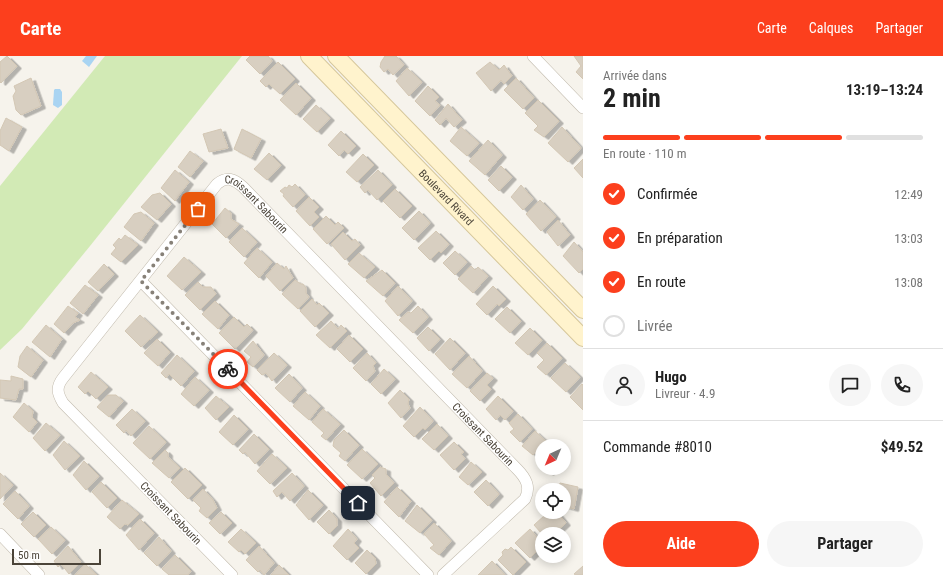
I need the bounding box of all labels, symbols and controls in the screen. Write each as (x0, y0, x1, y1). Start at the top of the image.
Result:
text: Carte (20, 17, 61, 40)
text: Carte (757, 20, 787, 36)
text: Calques (809, 20, 853, 36)
text: Partager (875, 20, 923, 36)
text: Arrivée dans (603, 68, 667, 83)
text: 13:19–13:24 (846, 81, 923, 99)
text: 2 min (603, 83, 661, 113)
text: En route · 110 m (603, 146, 686, 161)
street label: Boulevard Rivard (416, 167, 476, 228)
street label: Croissant Sabourin (224, 173, 290, 236)
icon: check (603, 183, 625, 205)
text: Confirmée (637, 185, 698, 203)
text: 12:49 (894, 187, 923, 202)
pin (181, 192, 215, 226)
icon: bag (187, 198, 209, 220)
icon: check (603, 227, 625, 249)
text: En préparation (637, 229, 723, 247)
text: 13:03 (894, 231, 923, 246)
icon: check (603, 271, 625, 293)
text: En route (637, 273, 686, 291)
text: 13:08 (894, 275, 923, 290)
text: Livrée (637, 317, 673, 335)
courier (208, 349, 248, 389)
icon: bike (217, 358, 239, 380)
button: person (603, 364, 645, 406)
button: chat (829, 364, 871, 406)
button: phone (881, 364, 923, 406)
text: Hugo (655, 368, 687, 386)
text: Livreur · 4.9 (655, 386, 715, 401)
street label: Croissant Sabourin (449, 400, 516, 469)
text: Commande #8010 (603, 438, 712, 456)
text: $49.52 (881, 438, 923, 456)
north arrow (535, 439, 571, 475)
map controls (535, 439, 571, 563)
street label: Croissant Sabourin (137, 479, 204, 547)
button: locate (535, 483, 571, 519)
pin (341, 486, 375, 520)
icon: home (347, 492, 369, 514)
button: Aide (603, 521, 759, 567)
button: Partager (767, 521, 923, 567)
button: layers (535, 527, 571, 563)
scale bar (12, 547, 101, 566)
text: 50 m (18, 549, 40, 562)

